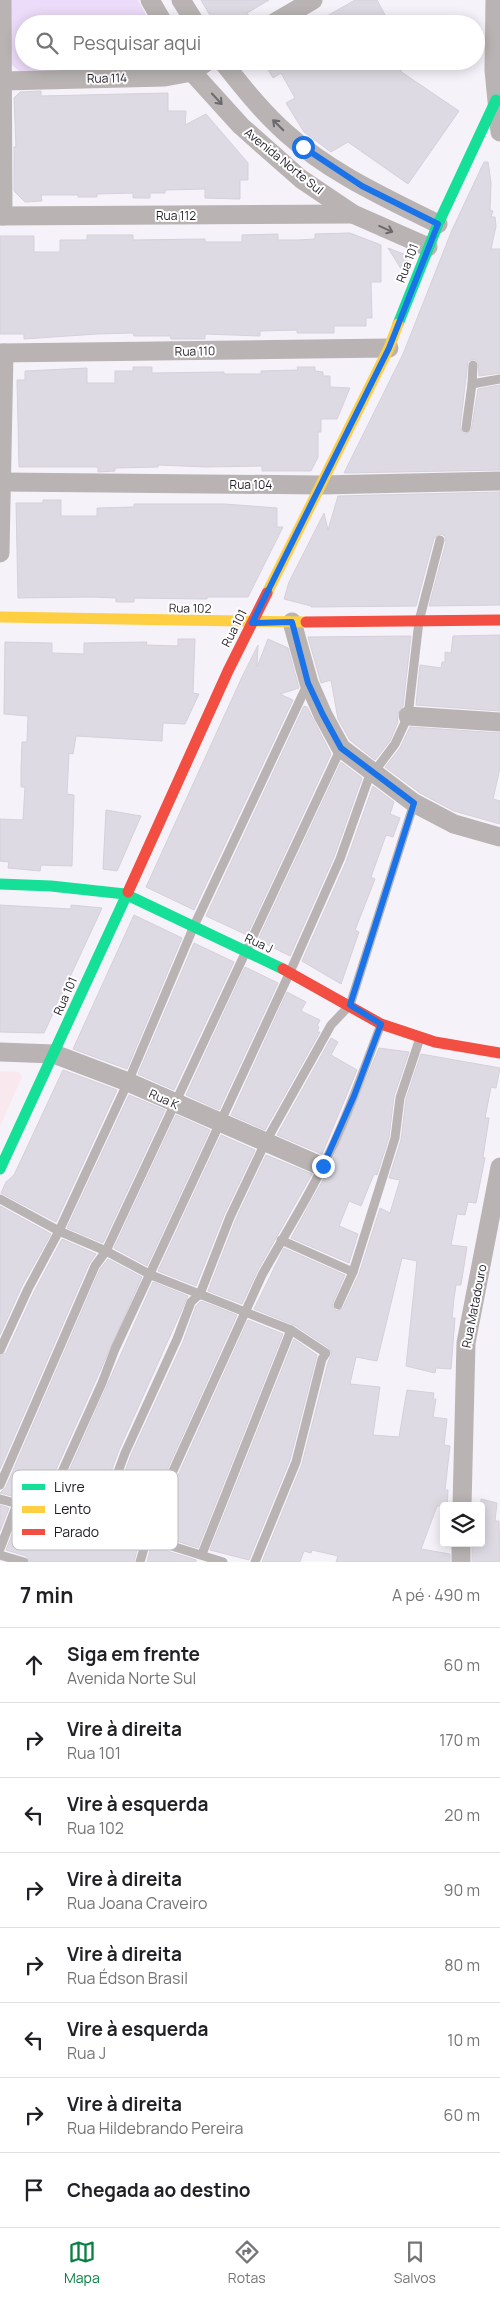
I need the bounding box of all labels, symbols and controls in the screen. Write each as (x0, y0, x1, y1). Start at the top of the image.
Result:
search box (15, 15, 485, 70)
icon: search (33, 29, 61, 57)
text: Pesquisar aqui (73, 30, 201, 56)
street label: Rua 114 (87, 69, 127, 87)
one-way arrow (211, 92, 223, 105)
one-way arrow (272, 119, 284, 131)
street label: Avenida Norte Sul (241, 124, 327, 198)
route start (292, 136, 315, 159)
street label: Rua 112 (156, 207, 196, 224)
one-way arrow (378, 224, 393, 234)
street label: Rua 101 (392, 241, 422, 285)
street label: Rua 110 (175, 342, 215, 360)
street label: Rua 104 (230, 476, 272, 493)
street label: Rua 102 (169, 599, 212, 617)
street label: Rua 101 (217, 606, 251, 650)
street label: Rua J (242, 929, 276, 957)
street label: Rua 101 (49, 974, 81, 1018)
street label: Rua K (146, 1085, 182, 1113)
route end (312, 1155, 335, 1178)
street label: Rua Matadouro (458, 1263, 490, 1349)
legend (12, 1470, 178, 1550)
text: Livre (54, 1477, 85, 1496)
text: Lento (54, 1499, 91, 1518)
map controls (440, 1502, 485, 1547)
button: layers (440, 1502, 485, 1547)
text: Parado (54, 1522, 99, 1541)
text: 7 min (20, 1581, 73, 1609)
text: A pé · 490 m (392, 1584, 480, 1606)
text: Siga em frente (67, 1641, 200, 1667)
icon: ahead (20, 1651, 48, 1679)
text: 60 m (444, 1654, 480, 1676)
text: Avenida Norte Sul (67, 1667, 196, 1689)
text: Vire à direita (67, 1716, 182, 1742)
icon: right (20, 1726, 48, 1754)
text: 170 m (439, 1729, 480, 1751)
text: Rua 101 (67, 1742, 121, 1764)
text: Vire à esquerda (67, 1791, 208, 1817)
icon: left (20, 1801, 48, 1829)
text: 20 m (444, 1804, 480, 1826)
text: Rua 102 (67, 1817, 124, 1839)
text: Vire à direita (67, 1866, 182, 1892)
icon: right (20, 1876, 48, 1904)
text: 90 m (444, 1879, 480, 1901)
text: Rua Joana Craveiro (67, 1892, 207, 1914)
text: Vire à direita (67, 1941, 182, 1967)
icon: right (20, 1951, 48, 1979)
text: 80 m (444, 1954, 480, 1976)
text: Rua Édson Brasil (67, 1967, 188, 1989)
text: Vire à esquerda (67, 2016, 208, 2042)
icon: left (20, 2026, 48, 2054)
text: 10 m (447, 2029, 480, 2051)
text: Rua J (67, 2042, 106, 2064)
text: Vire à direita (67, 2091, 182, 2117)
icon: right (20, 2101, 48, 2129)
text: 60 m (444, 2104, 480, 2126)
text: Rua Hildebrando Pereira (67, 2117, 243, 2139)
icon: arrive (20, 2176, 48, 2204)
text: Chegada ao destino (67, 2177, 250, 2203)
tab: Mapa (64, 2238, 100, 2287)
tab: Rotas (228, 2238, 266, 2287)
tab: Salvos (394, 2238, 436, 2287)

